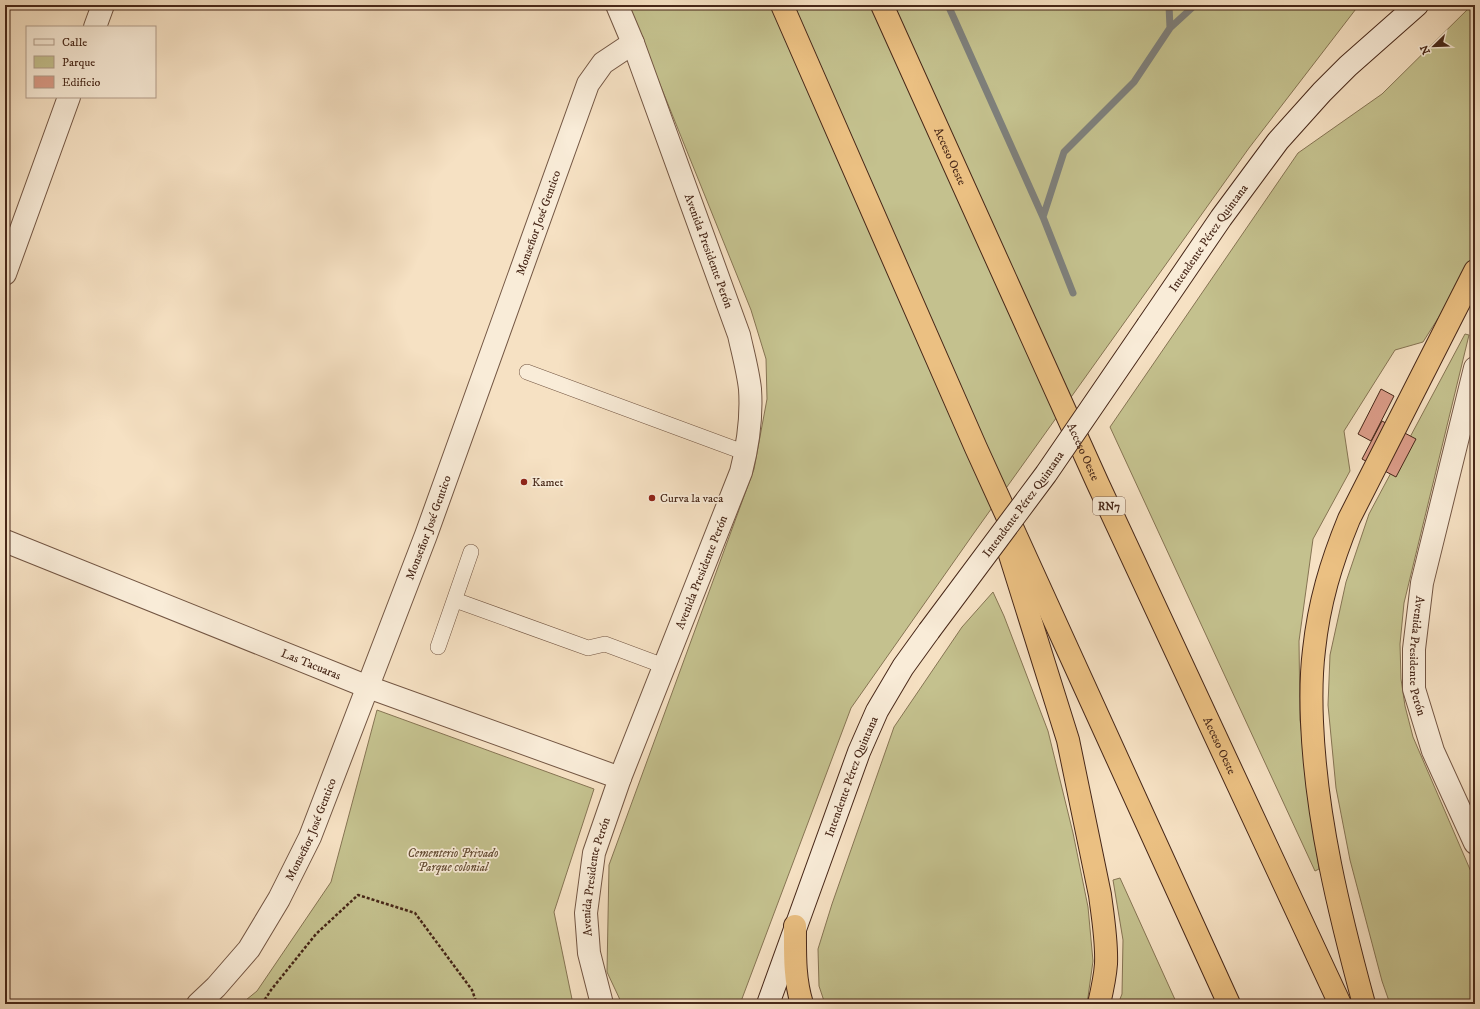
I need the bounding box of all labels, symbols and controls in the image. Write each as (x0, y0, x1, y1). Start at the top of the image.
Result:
legend (26, 26, 156, 98)
north arrow (1414, 26, 1454, 66)
text: Calle (62, 35, 87, 50)
text: N (1418, 43, 1434, 56)
text: Parque (62, 55, 95, 70)
text: Edificio (62, 75, 101, 90)
street label: Acceso Oeste (930, 125, 969, 188)
street label: Monseñor José Gentico (513, 168, 564, 277)
street label: Intendente Pérez Quintana (1166, 181, 1252, 295)
street label: Avenida Presidente Perón (681, 192, 737, 311)
street label: Acceso Oeste (1063, 421, 1103, 483)
street label: Intendente Pérez Quintana (980, 448, 1068, 560)
street label: Monseñor José Gentico (402, 473, 455, 582)
place label: Kamet (532, 475, 563, 490)
marker: Kamet (519, 477, 529, 487)
place label: Curva la vaca (660, 491, 724, 506)
marker: Curva la vaca (647, 493, 657, 503)
road number: RN7 (1093, 497, 1125, 515)
street label: Avenida Presidente Perón (673, 513, 731, 631)
street label: Avenida Presidente Perón (1406, 595, 1429, 718)
street label: Las Tacuaras (279, 646, 343, 683)
street label: Intendente Pérez Quintana (822, 713, 882, 839)
street label: Acceso Oeste (1199, 715, 1239, 777)
street label: Monseñor José Gentico (282, 776, 340, 883)
street label: Avenida Presidente Perón (579, 815, 614, 937)
park label: Cementerio Privado Parque colonial (408, 846, 499, 875)

